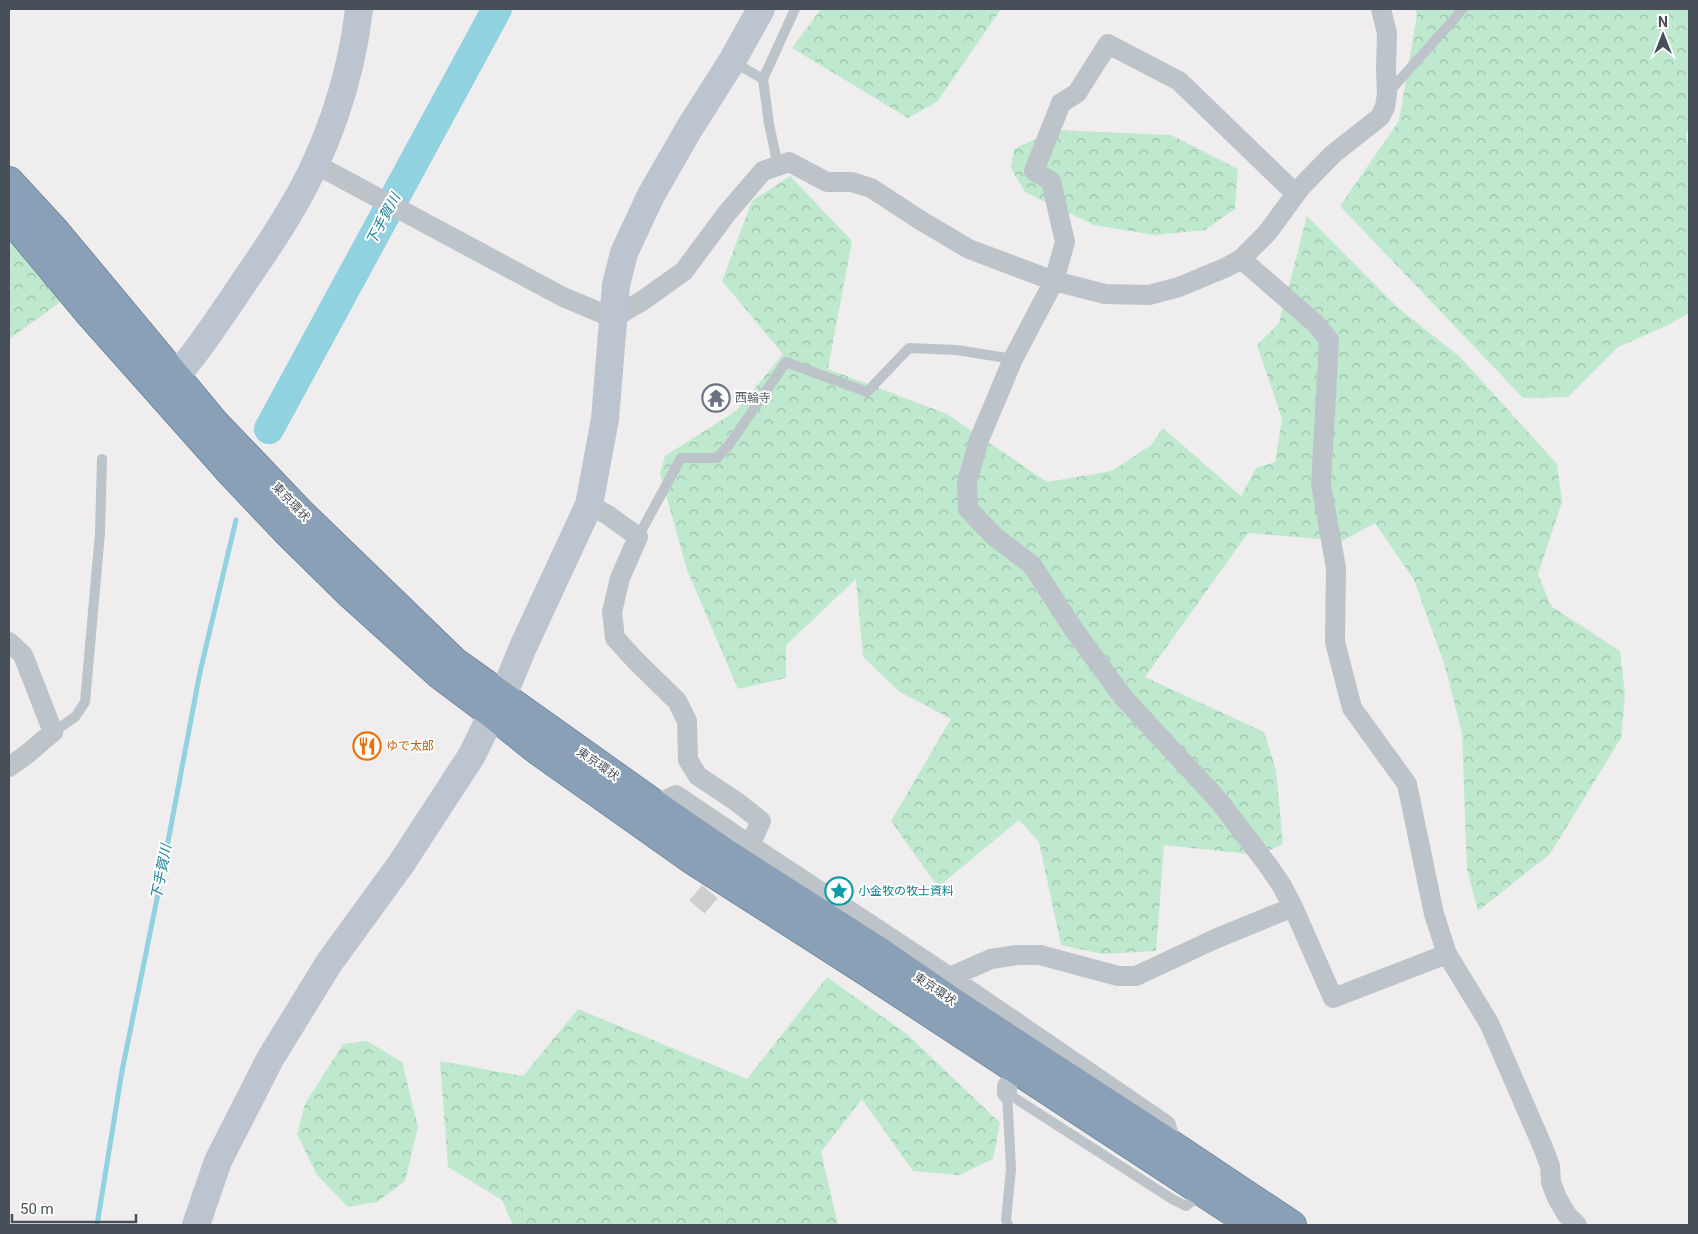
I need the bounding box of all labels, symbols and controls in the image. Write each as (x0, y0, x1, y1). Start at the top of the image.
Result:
north arrow (1638, 10, 1688, 60)
text: N (1658, 14, 1668, 30)
water label: 下手賀川 (363, 189, 404, 247)
temple icon: 西輪寺 (701, 383, 731, 413)
place label: 西輪寺 (735, 391, 771, 405)
street label: 東京環状 (269, 480, 313, 524)
restaurant icon: ゆで太郎 (352, 731, 382, 761)
place label: ゆで太郎 (386, 739, 434, 753)
street label: 東京環状 (574, 744, 622, 784)
water label: 下手賀川 (148, 841, 175, 901)
place icon: 小金牧の牧士資料 (824, 876, 854, 906)
place label: 小金牧の牧士資料 (858, 884, 954, 898)
street label: 東京環状 (911, 970, 959, 1008)
scale bar (12, 1192, 136, 1224)
text: 50 m (20, 1200, 54, 1218)

